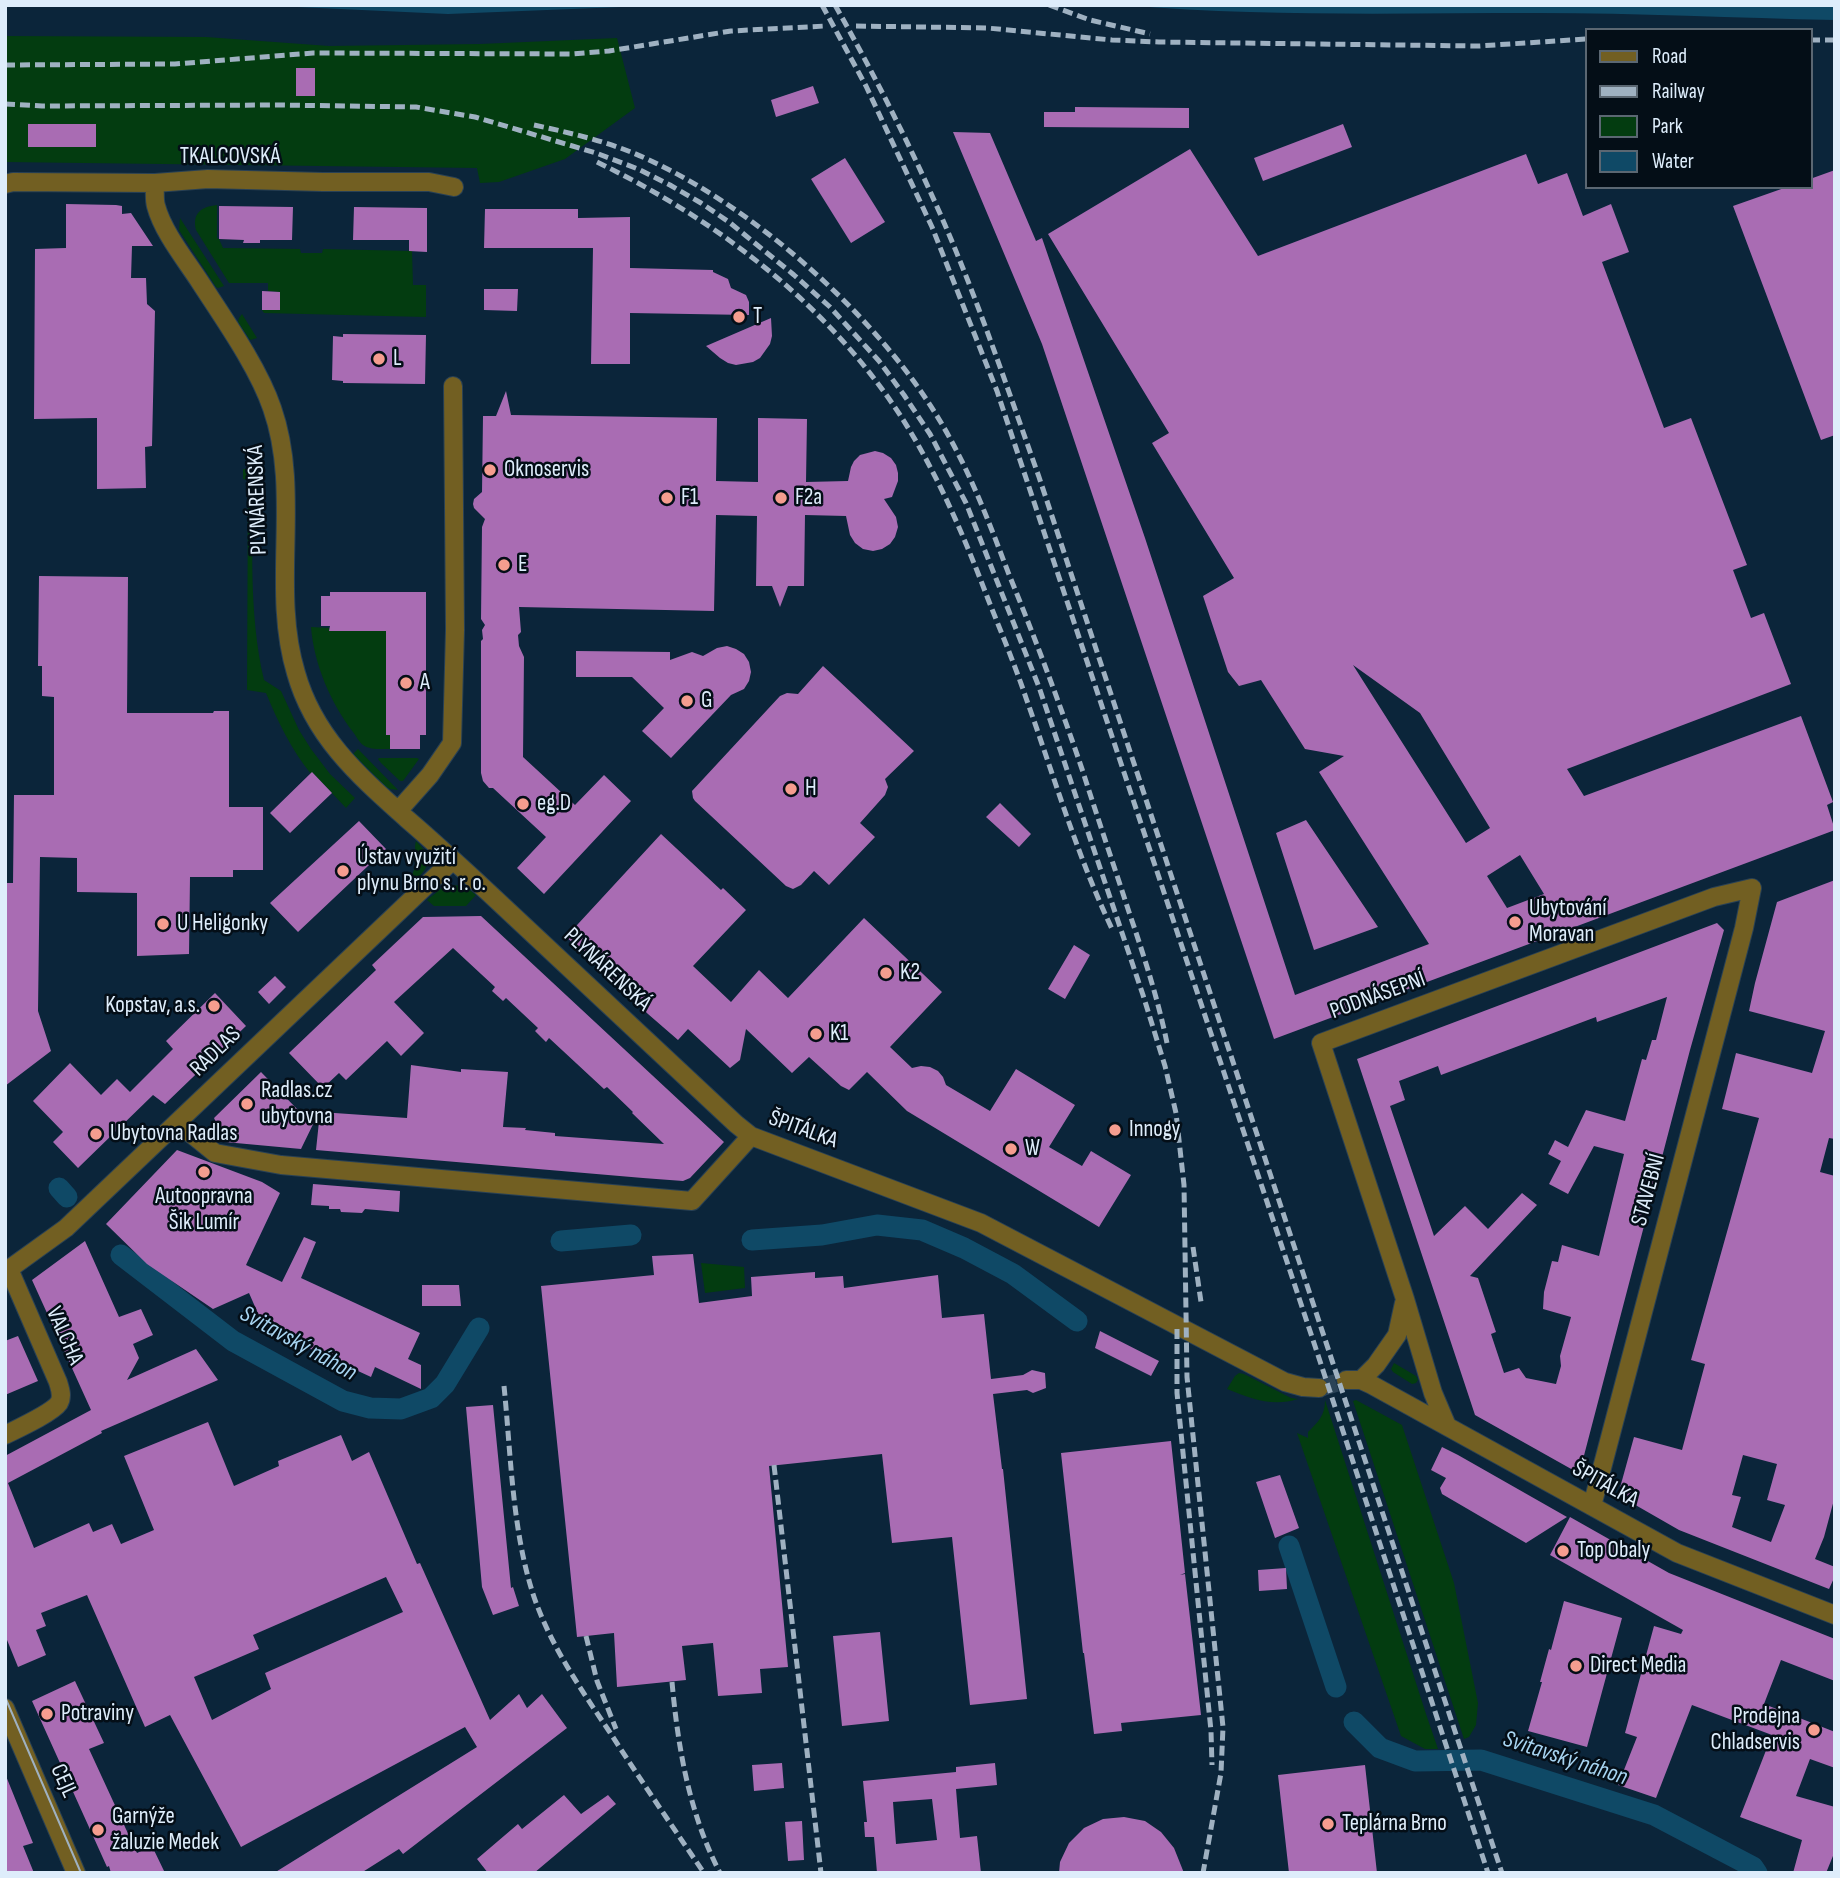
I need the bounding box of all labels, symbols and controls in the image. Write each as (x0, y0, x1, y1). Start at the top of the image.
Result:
legend (1584, 28, 1812, 189)
text: Road (1652, 44, 1687, 69)
text: Railway (1652, 79, 1705, 104)
text: Park (1652, 114, 1683, 139)
street label: TKALCOVSKÁ (180, 143, 280, 171)
text: Water (1652, 149, 1694, 174)
place label: T (753, 303, 762, 331)
marker: T (731, 309, 747, 325)
place label: L (393, 345, 402, 373)
marker: L (371, 351, 387, 367)
street label: PLYNÁRENSKÁ (242, 445, 274, 555)
place label: Oknoservis (504, 456, 589, 484)
marker: Oknoservis (482, 462, 498, 478)
place label: F1 (681, 484, 698, 512)
place label: F2a (795, 484, 822, 512)
marker: F1 (659, 490, 675, 506)
marker: F2a (773, 490, 789, 506)
place label: E (518, 551, 527, 579)
marker: E (496, 557, 512, 573)
place label: A (420, 669, 430, 697)
marker: A (398, 675, 414, 691)
place label: G (701, 687, 713, 715)
marker: G (679, 693, 695, 709)
place label: H (805, 775, 817, 803)
marker: H (783, 781, 799, 797)
place label: eg.D (537, 790, 571, 818)
marker: eg.D (515, 796, 531, 812)
place label: Ústav využití plynu Brno s. r. o. (357, 844, 486, 898)
marker: Ústav využití plynu Brno s. r. o. (335, 863, 351, 879)
place label: Ubytování Moravan (1529, 895, 1607, 949)
place label: U Heligonky (177, 910, 268, 938)
marker: Ubytování Moravan (1507, 914, 1523, 930)
marker: U Heligonky (155, 916, 171, 932)
street label: PLYNÁRENSKÁ (557, 922, 657, 1018)
place label: K2 (900, 959, 920, 987)
marker: K2 (878, 965, 894, 981)
street label: PODNÁSEPNÍ (1327, 966, 1429, 1026)
place label: Kopstav, a.s. (105, 992, 200, 1020)
marker: Kopstav, a.s. (206, 998, 222, 1014)
place label: K1 (830, 1020, 848, 1048)
street label: RADLAS (185, 1021, 247, 1083)
marker: K1 (808, 1026, 824, 1042)
place label: Radlas.cz ubytovna (261, 1077, 333, 1131)
marker: Radlas.cz ubytovna (239, 1096, 255, 1112)
street label: ŠPITÁLKA (765, 1105, 841, 1155)
place label: Innogy (1129, 1116, 1180, 1144)
place label: Ubytovna Radlas (110, 1120, 237, 1148)
marker: Innogy (1107, 1122, 1123, 1138)
marker: Ubytovna Radlas (88, 1126, 104, 1142)
place label: W (1025, 1135, 1040, 1163)
marker: W (1003, 1141, 1019, 1157)
street label: STAVEBNÍ (1626, 1151, 1672, 1229)
marker: Autoopravna Šik Lumír (196, 1164, 212, 1180)
place label: Autoopravna Šik Lumír (155, 1183, 253, 1237)
water label: Svitavský náhon (235, 1300, 361, 1388)
street label: VALCHA (39, 1303, 89, 1369)
street label: ŠPITÁLKA (1567, 1456, 1643, 1514)
place label: Top Obaly (1577, 1537, 1650, 1565)
marker: Top Obaly (1555, 1543, 1571, 1559)
place label: Direct Media (1590, 1652, 1686, 1680)
marker: Direct Media (1568, 1658, 1584, 1674)
place label: Potraviny (61, 1700, 134, 1728)
place label: Prodejna Chladservis (1711, 1703, 1800, 1757)
marker: Potraviny (39, 1706, 55, 1722)
marker: Prodejna Chladservis (1806, 1722, 1822, 1738)
water label: Svitavský náhon (1499, 1725, 1631, 1793)
street label: CEJL (44, 1760, 82, 1802)
place label: Garnýže žaluzie Medek (112, 1803, 219, 1857)
place label: Teplárna Brno (1342, 1810, 1447, 1838)
marker: Teplárna Brno (1320, 1816, 1336, 1832)
marker: Garnýže žaluzie Medek (90, 1822, 106, 1838)

